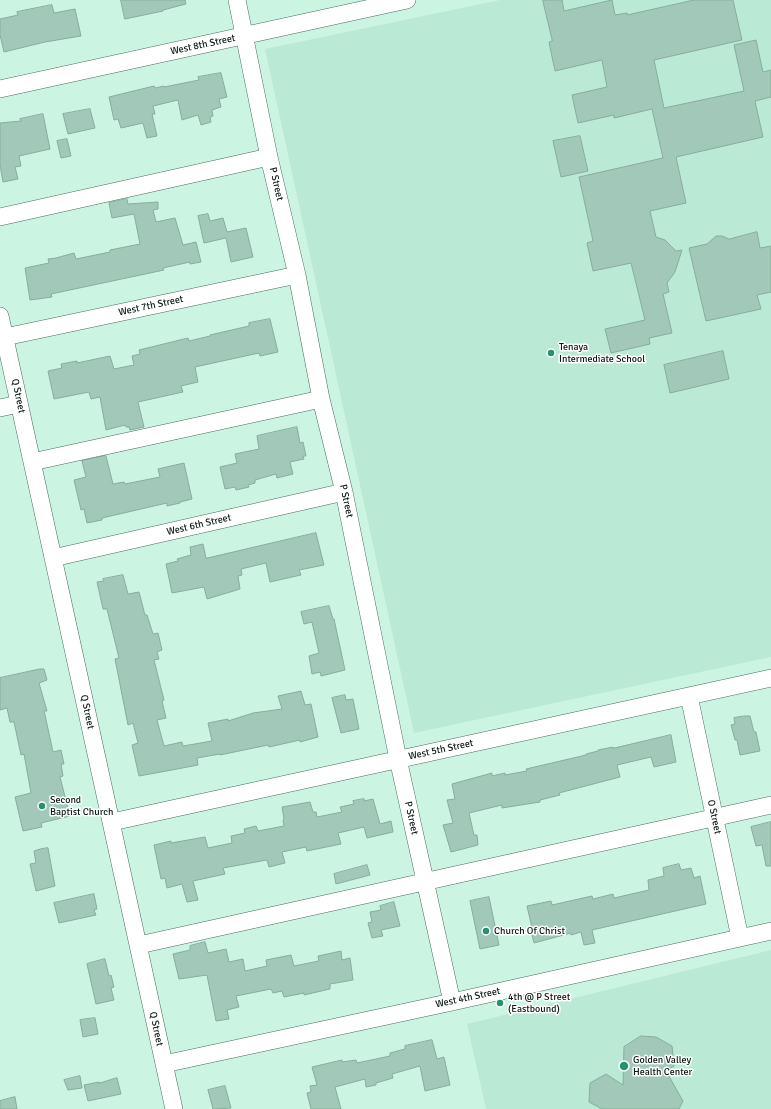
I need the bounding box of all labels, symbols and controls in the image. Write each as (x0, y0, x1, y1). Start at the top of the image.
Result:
street label: West 8th Street (170, 32, 236, 58)
street label: P Street (266, 166, 286, 202)
street label: West 7th Street (118, 293, 184, 319)
place label: Tenaya Intermediate School (559, 341, 645, 364)
marker: Tenaya Intermediate School (546, 348, 556, 358)
street label: Q Street (9, 378, 27, 414)
street label: P Street (337, 483, 355, 519)
street label: West 6th Street (166, 512, 232, 538)
street label: Q Street (78, 694, 96, 730)
street label: West 5th Street (408, 737, 474, 763)
place label: Second Baptist Church (50, 794, 113, 818)
street label: O Street (705, 799, 723, 835)
street label: P Street (402, 800, 420, 836)
marker: Second Baptist Church (37, 801, 47, 811)
place label: Church Of Christ (494, 925, 565, 937)
marker: Church Of Christ (481, 926, 491, 936)
street label: West 4th Street (435, 985, 501, 1011)
place label: 4th @ P Street (Eastbound) (508, 991, 570, 1014)
marker: 4th @ P Street (Eastbound) (495, 998, 505, 1008)
street label: Q Street (147, 1011, 165, 1047)
place label: Golden Valley Health Center (633, 1054, 692, 1078)
marker: Golden Valley Health Center (618, 1060, 630, 1072)

